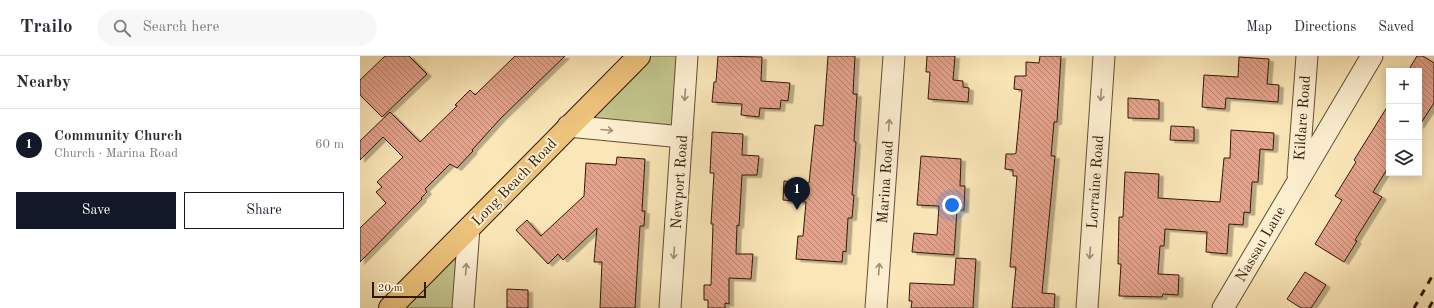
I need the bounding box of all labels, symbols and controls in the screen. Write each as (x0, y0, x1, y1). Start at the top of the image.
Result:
search box (97, 10, 377, 46)
icon: search (111, 17, 133, 39)
text: Trailo (20, 18, 73, 37)
text: Search here (143, 20, 219, 35)
text: Map (1246, 20, 1272, 34)
text: Directions (1294, 20, 1356, 34)
text: Saved (1378, 20, 1414, 34)
map controls (1386, 68, 1422, 176)
button: + (1386, 68, 1422, 104)
text: Nearby (16, 74, 71, 91)
street label: Kildare Road (1293, 75, 1314, 161)
one-way arrow (681, 88, 688, 101)
one-way arrow (1097, 88, 1104, 101)
button: − (1386, 104, 1422, 140)
one-way arrow (886, 119, 893, 132)
one-way arrow (600, 126, 613, 134)
text: Community Church (54, 129, 183, 144)
street label: Newport Road (670, 134, 691, 230)
street label: Lorraine Road (1086, 135, 1107, 229)
street label: Long Beach Road (470, 136, 560, 230)
text: 1 (25, 138, 33, 151)
text: 60 m (315, 138, 344, 151)
street label: Marina Road (876, 140, 897, 224)
button: layers (1386, 140, 1422, 176)
text: Church · Marina Road (54, 147, 178, 160)
pin: 1 (784, 177, 810, 210)
button: Save (16, 192, 176, 229)
button: Share (184, 192, 344, 229)
your location (942, 195, 962, 215)
street label: Nassau Lane (1234, 205, 1289, 285)
one-way arrow (670, 246, 677, 259)
one-way arrow (1087, 246, 1094, 259)
one-way arrow (462, 263, 469, 276)
one-way arrow (875, 263, 882, 276)
scale bar (372, 280, 426, 299)
text: 20 m (378, 283, 403, 294)

